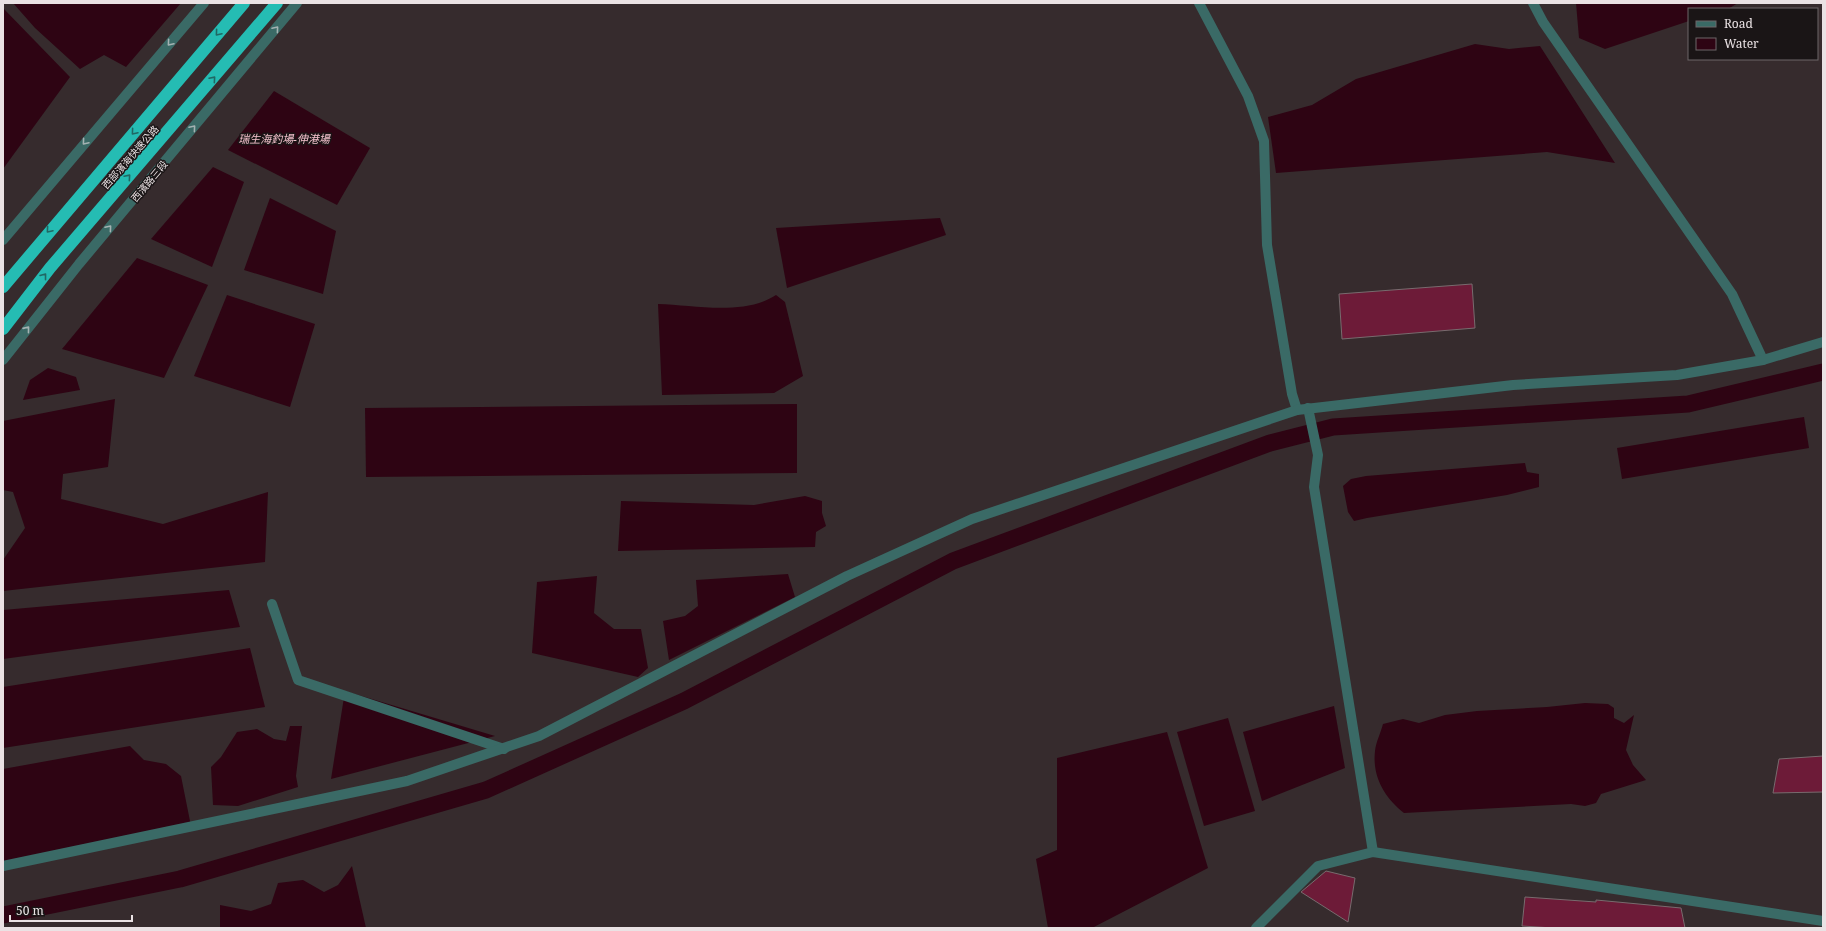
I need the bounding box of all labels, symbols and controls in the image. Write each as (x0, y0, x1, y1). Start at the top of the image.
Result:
legend (1688, 8, 1818, 60)
text: Road (1724, 15, 1754, 32)
one-way arrow (271, 26, 278, 33)
one-way arrow (216, 28, 223, 35)
text: Water (1724, 35, 1759, 52)
one-way arrow (167, 39, 174, 46)
one-way arrow (208, 76, 215, 83)
street label: 西部濱海快速公路 (98, 122, 162, 192)
one-way arrow (188, 126, 195, 133)
one-way arrow (131, 127, 138, 134)
water label: 瑞生海釣場-伸港場 (238, 131, 332, 146)
one-way arrow (83, 138, 90, 145)
street label: 西濱路三段 (128, 157, 170, 205)
one-way arrow (124, 175, 131, 182)
one-way arrow (47, 226, 54, 233)
one-way arrow (105, 226, 112, 233)
one-way arrow (39, 274, 46, 281)
one-way arrow (23, 327, 30, 334)
scale bar (10, 897, 132, 923)
text: 50 m (16, 902, 44, 919)

